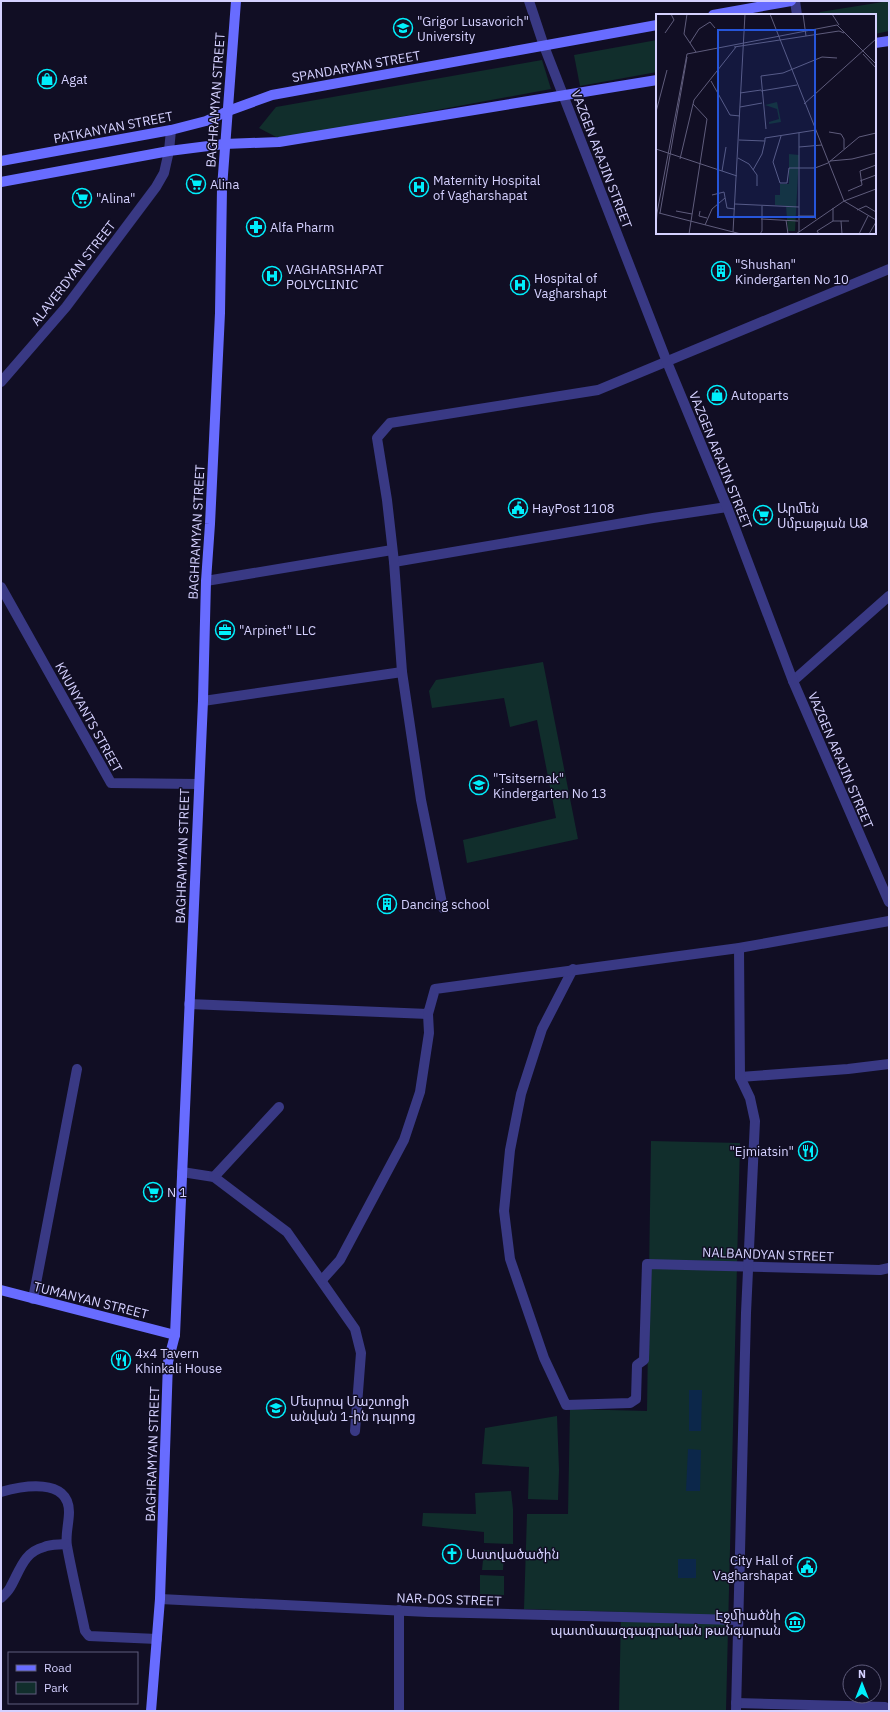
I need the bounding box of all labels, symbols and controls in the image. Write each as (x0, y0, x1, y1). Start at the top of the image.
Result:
place label: "Grigor Lusavorich" University (417, 13, 529, 45)
inset map (656, 14, 876, 234)
school or university icon: "Grigor Lusavorich" University (392, 17, 414, 39)
street label: BAGHRAMYAN STREET (202, 31, 229, 168)
street label: SPANDARYAN STREET (290, 47, 422, 86)
shop icon: Agat (36, 68, 58, 90)
place label: Agat (61, 71, 88, 88)
street label: VAZGEN ARAJIN STREET (567, 88, 636, 231)
street label: PATKANYAN STREET (52, 107, 175, 147)
place label: Maternity Hospital of Vagharshapat (433, 172, 541, 204)
supermarket icon: Alina (185, 173, 207, 195)
place label: Alina (210, 176, 240, 193)
hospital icon: Maternity Hospital of Vagharshapat (408, 176, 430, 198)
supermarket icon: "Alina" (71, 187, 93, 209)
place label: "Alina" (96, 190, 136, 207)
pharmacy icon: Alfa Pharm (245, 216, 267, 238)
street label: ALAVERDYAN STREET (27, 217, 120, 329)
place label: Alfa Pharm (270, 219, 334, 236)
place label: "Shushan" Kindergarten No 10 (735, 256, 849, 288)
building icon: "Shushan" Kindergarten No 10 (710, 260, 732, 282)
place label: VAGHARSHAPAT POLYCLINIC (286, 261, 384, 293)
hospital icon: VAGHARSHAPAT POLYCLINIC (261, 265, 283, 287)
place label: Hospital of Vagharshapt (534, 270, 607, 302)
hospital icon: Hospital of Vagharshapt (509, 274, 531, 296)
shop icon: Autoparts (706, 384, 728, 406)
place label: Autoparts (731, 387, 789, 404)
street label: VAZGEN ARAJIN STREET (685, 389, 756, 532)
street label: BAGHRAMYAN STREET (184, 463, 209, 600)
public building icon: HayPost 1108 (507, 497, 529, 519)
place label: HayPost 1108 (532, 500, 615, 517)
place label: Արմեն Սմբաթյան ԱՁ (777, 500, 868, 532)
supermarket icon: Արմեն Սմբաթյան ԱՁ (752, 504, 774, 526)
office icon: "Arpinet" LLC (214, 619, 236, 641)
place label: "Arpinet" LLC (239, 622, 316, 639)
street label: KNUNYANTS STREET (51, 659, 126, 776)
street label: VAZGEN ARAJIN STREET (804, 689, 877, 832)
place label: "Tsitsernak" Kindergarten No 13 (493, 770, 607, 802)
school or university icon: "Tsitsernak" Kindergarten No 13 (468, 774, 490, 796)
street label: BAGHRAMYAN STREET (172, 788, 193, 924)
building icon: Dancing school (376, 893, 398, 915)
place label: Dancing school (401, 896, 490, 913)
restaurant icon: "Ejmiatsin" (797, 1140, 819, 1162)
place label: "Ejmiatsin" (729, 1143, 794, 1160)
supermarket icon: N 1 (142, 1181, 164, 1203)
place label: N 1 (167, 1184, 187, 1201)
street label: NALBANDYAN STREET (702, 1244, 835, 1265)
street label: TUMANYAN STREET (32, 1278, 151, 1323)
place label: 4x4 Tavern Khinkali House (135, 1345, 222, 1377)
restaurant icon: 4x4 Tavern Khinkali House (110, 1349, 132, 1371)
street label: BAGHRAMYAN STREET (142, 1386, 163, 1522)
place label: Մեսրոպ Մաշտոցի անվան 1-ին դպրոց (290, 1393, 416, 1425)
school or university icon: Մեսրոպ Մաշտոցի անվան 1-ին դպրոց (265, 1397, 287, 1419)
church icon: Աստվածածին (441, 1543, 463, 1565)
place label: Աստվածածին (466, 1546, 559, 1563)
place label: City Hall of Vagharshapat (713, 1552, 793, 1584)
public building icon: City Hall of Vagharshapat (796, 1556, 818, 1578)
street label: NAR-DOS STREET (396, 1589, 502, 1610)
place label: Էջմիածնի պատմաազգագրական թանգարան (551, 1607, 781, 1639)
museum icon: Էջմիածնի պատմաազգագրական թանգարան (784, 1611, 806, 1633)
legend (8, 1652, 138, 1704)
text: Road (44, 1660, 72, 1675)
north arrow (842, 1664, 882, 1704)
text: N (858, 1667, 866, 1681)
text: Park (44, 1680, 69, 1695)

